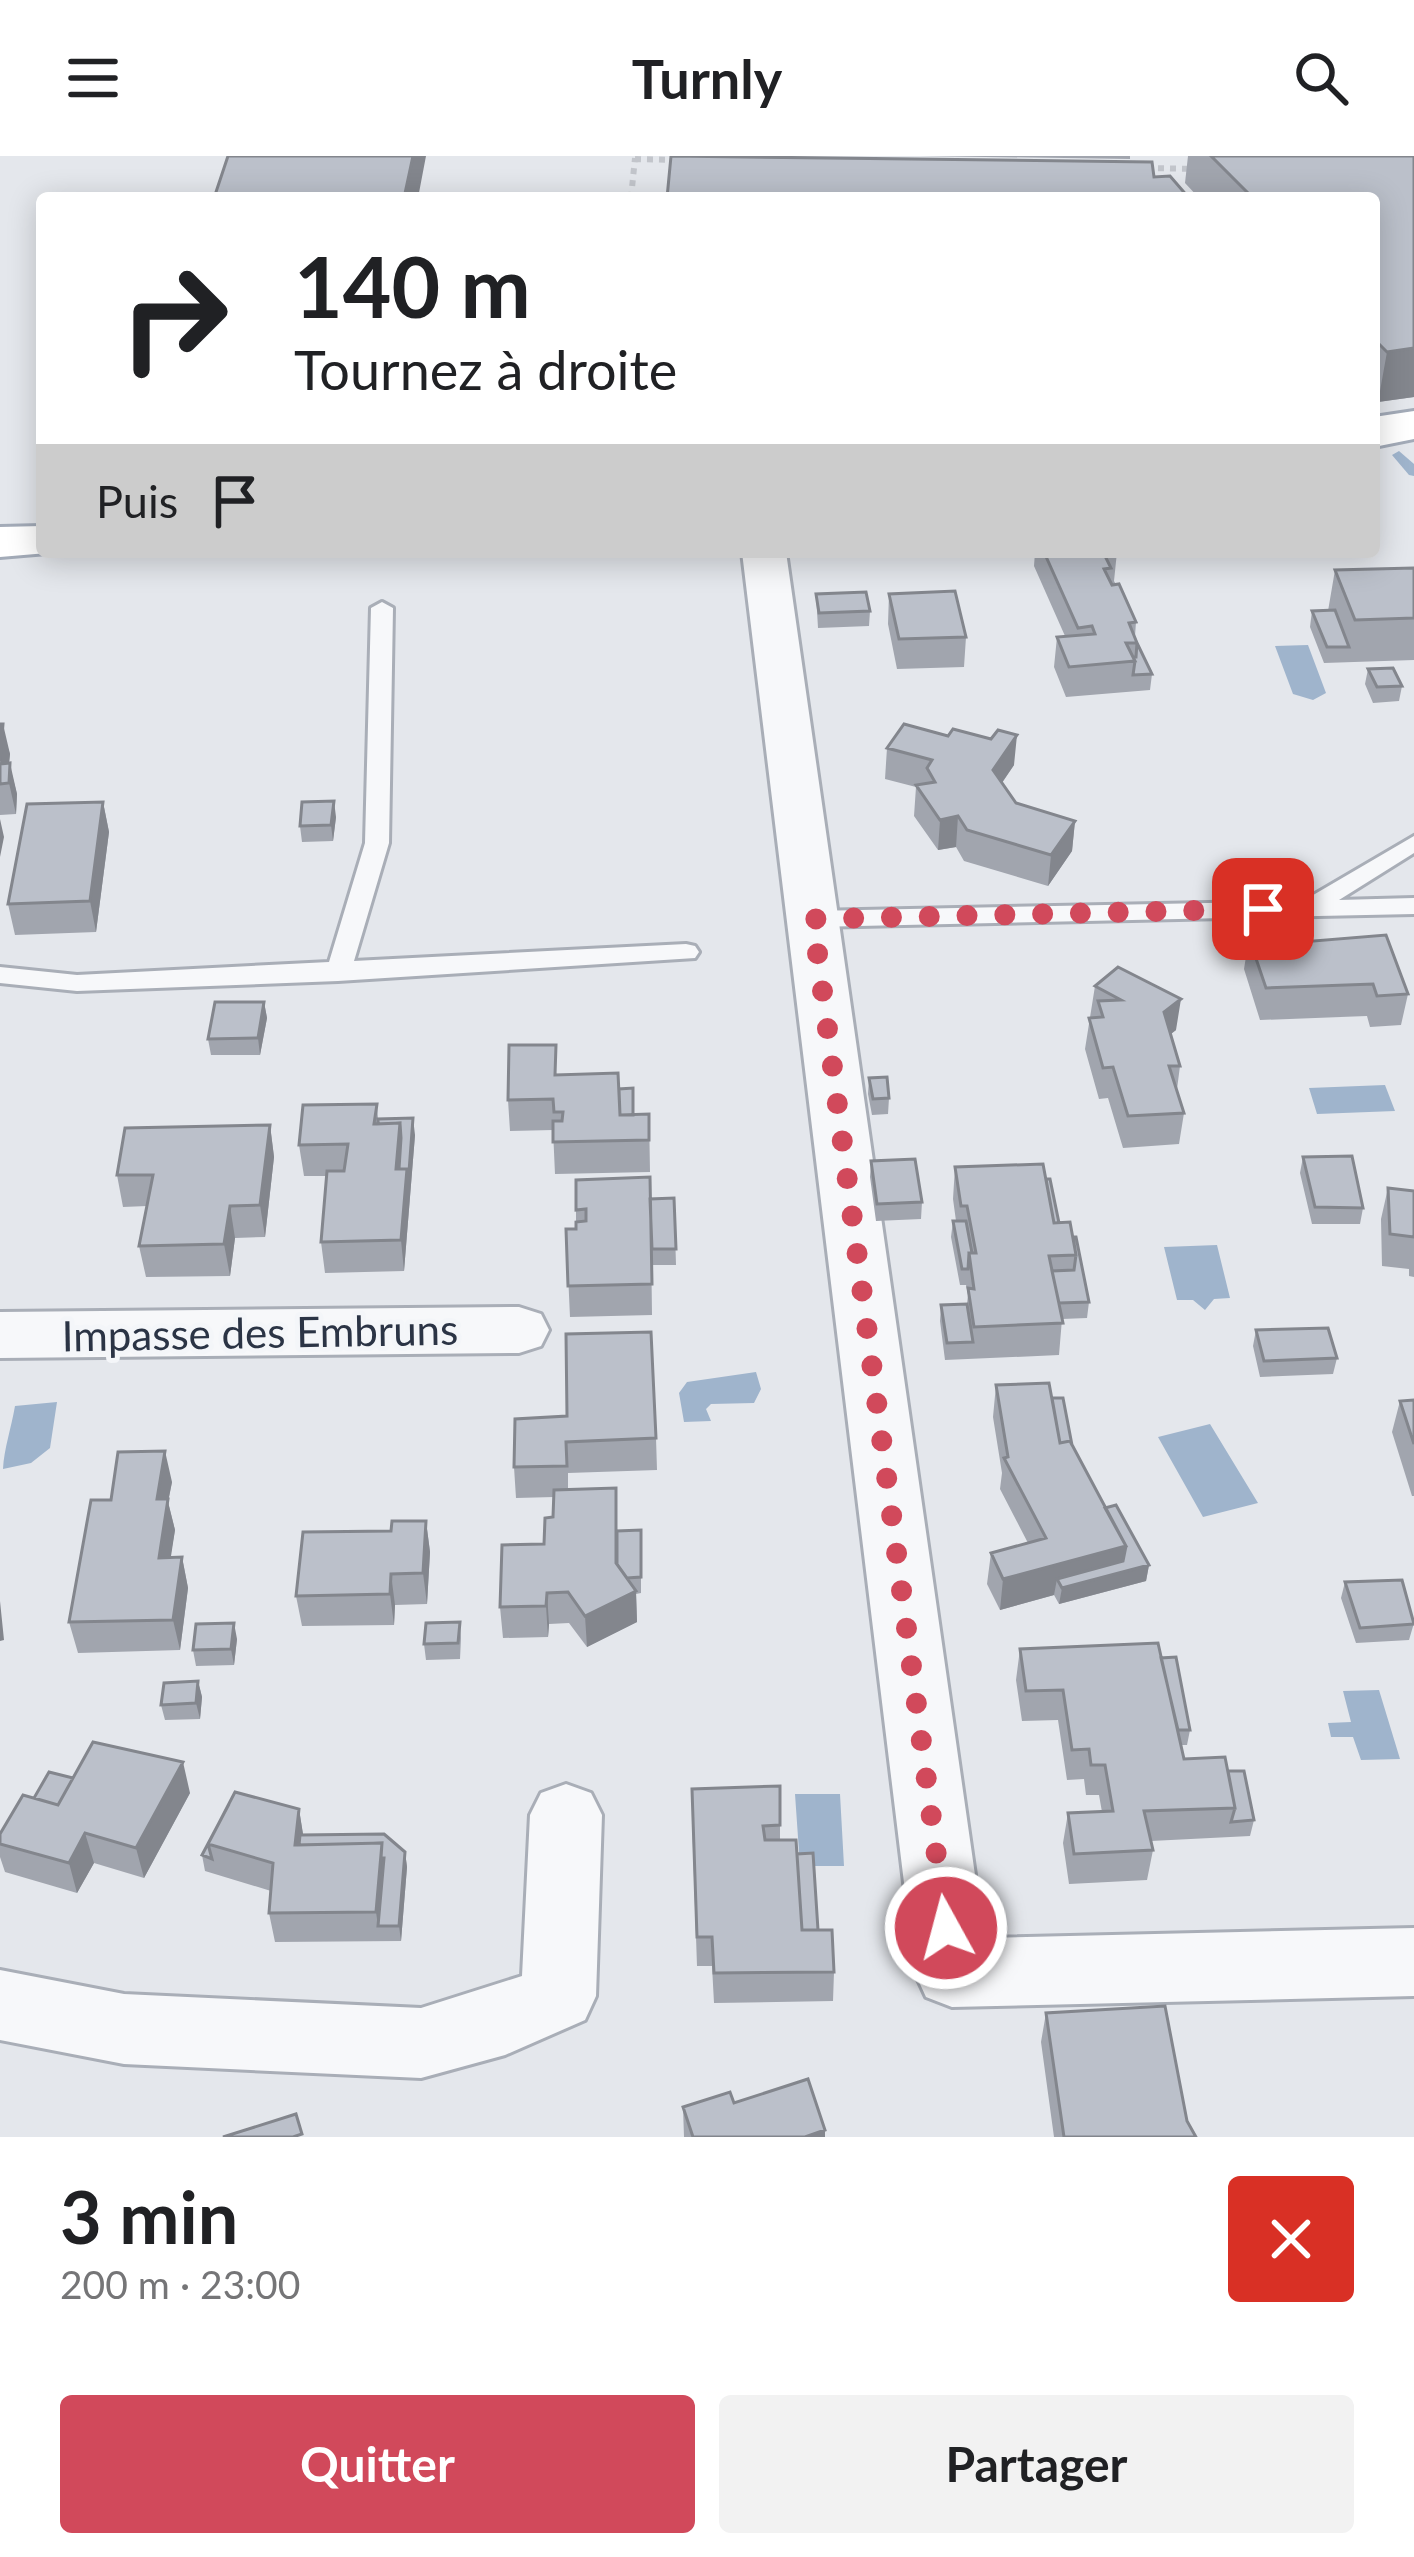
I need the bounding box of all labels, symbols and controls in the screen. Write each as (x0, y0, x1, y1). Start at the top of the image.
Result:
icon: menu (60, 45, 126, 111)
icon: search (1288, 45, 1354, 111)
text: Turnly (632, 46, 782, 111)
text: 140 m (294, 235, 531, 336)
icon: right (96, 240, 252, 396)
text: Tournez à droite (294, 337, 677, 402)
icon: arrive (202, 468, 268, 534)
text: Puis (96, 474, 178, 528)
pin (1212, 858, 1314, 960)
icon: arrive (1230, 876, 1296, 942)
street label: Impasse des Embruns (61, 1304, 459, 1360)
position arrow (883, 1865, 1009, 1991)
text: 3 min (60, 2173, 238, 2259)
button: close (1228, 2176, 1354, 2302)
text: 200 m · 23:00 (60, 2261, 300, 2307)
button: Quitter (60, 2395, 695, 2533)
button: Partager (719, 2395, 1354, 2533)

